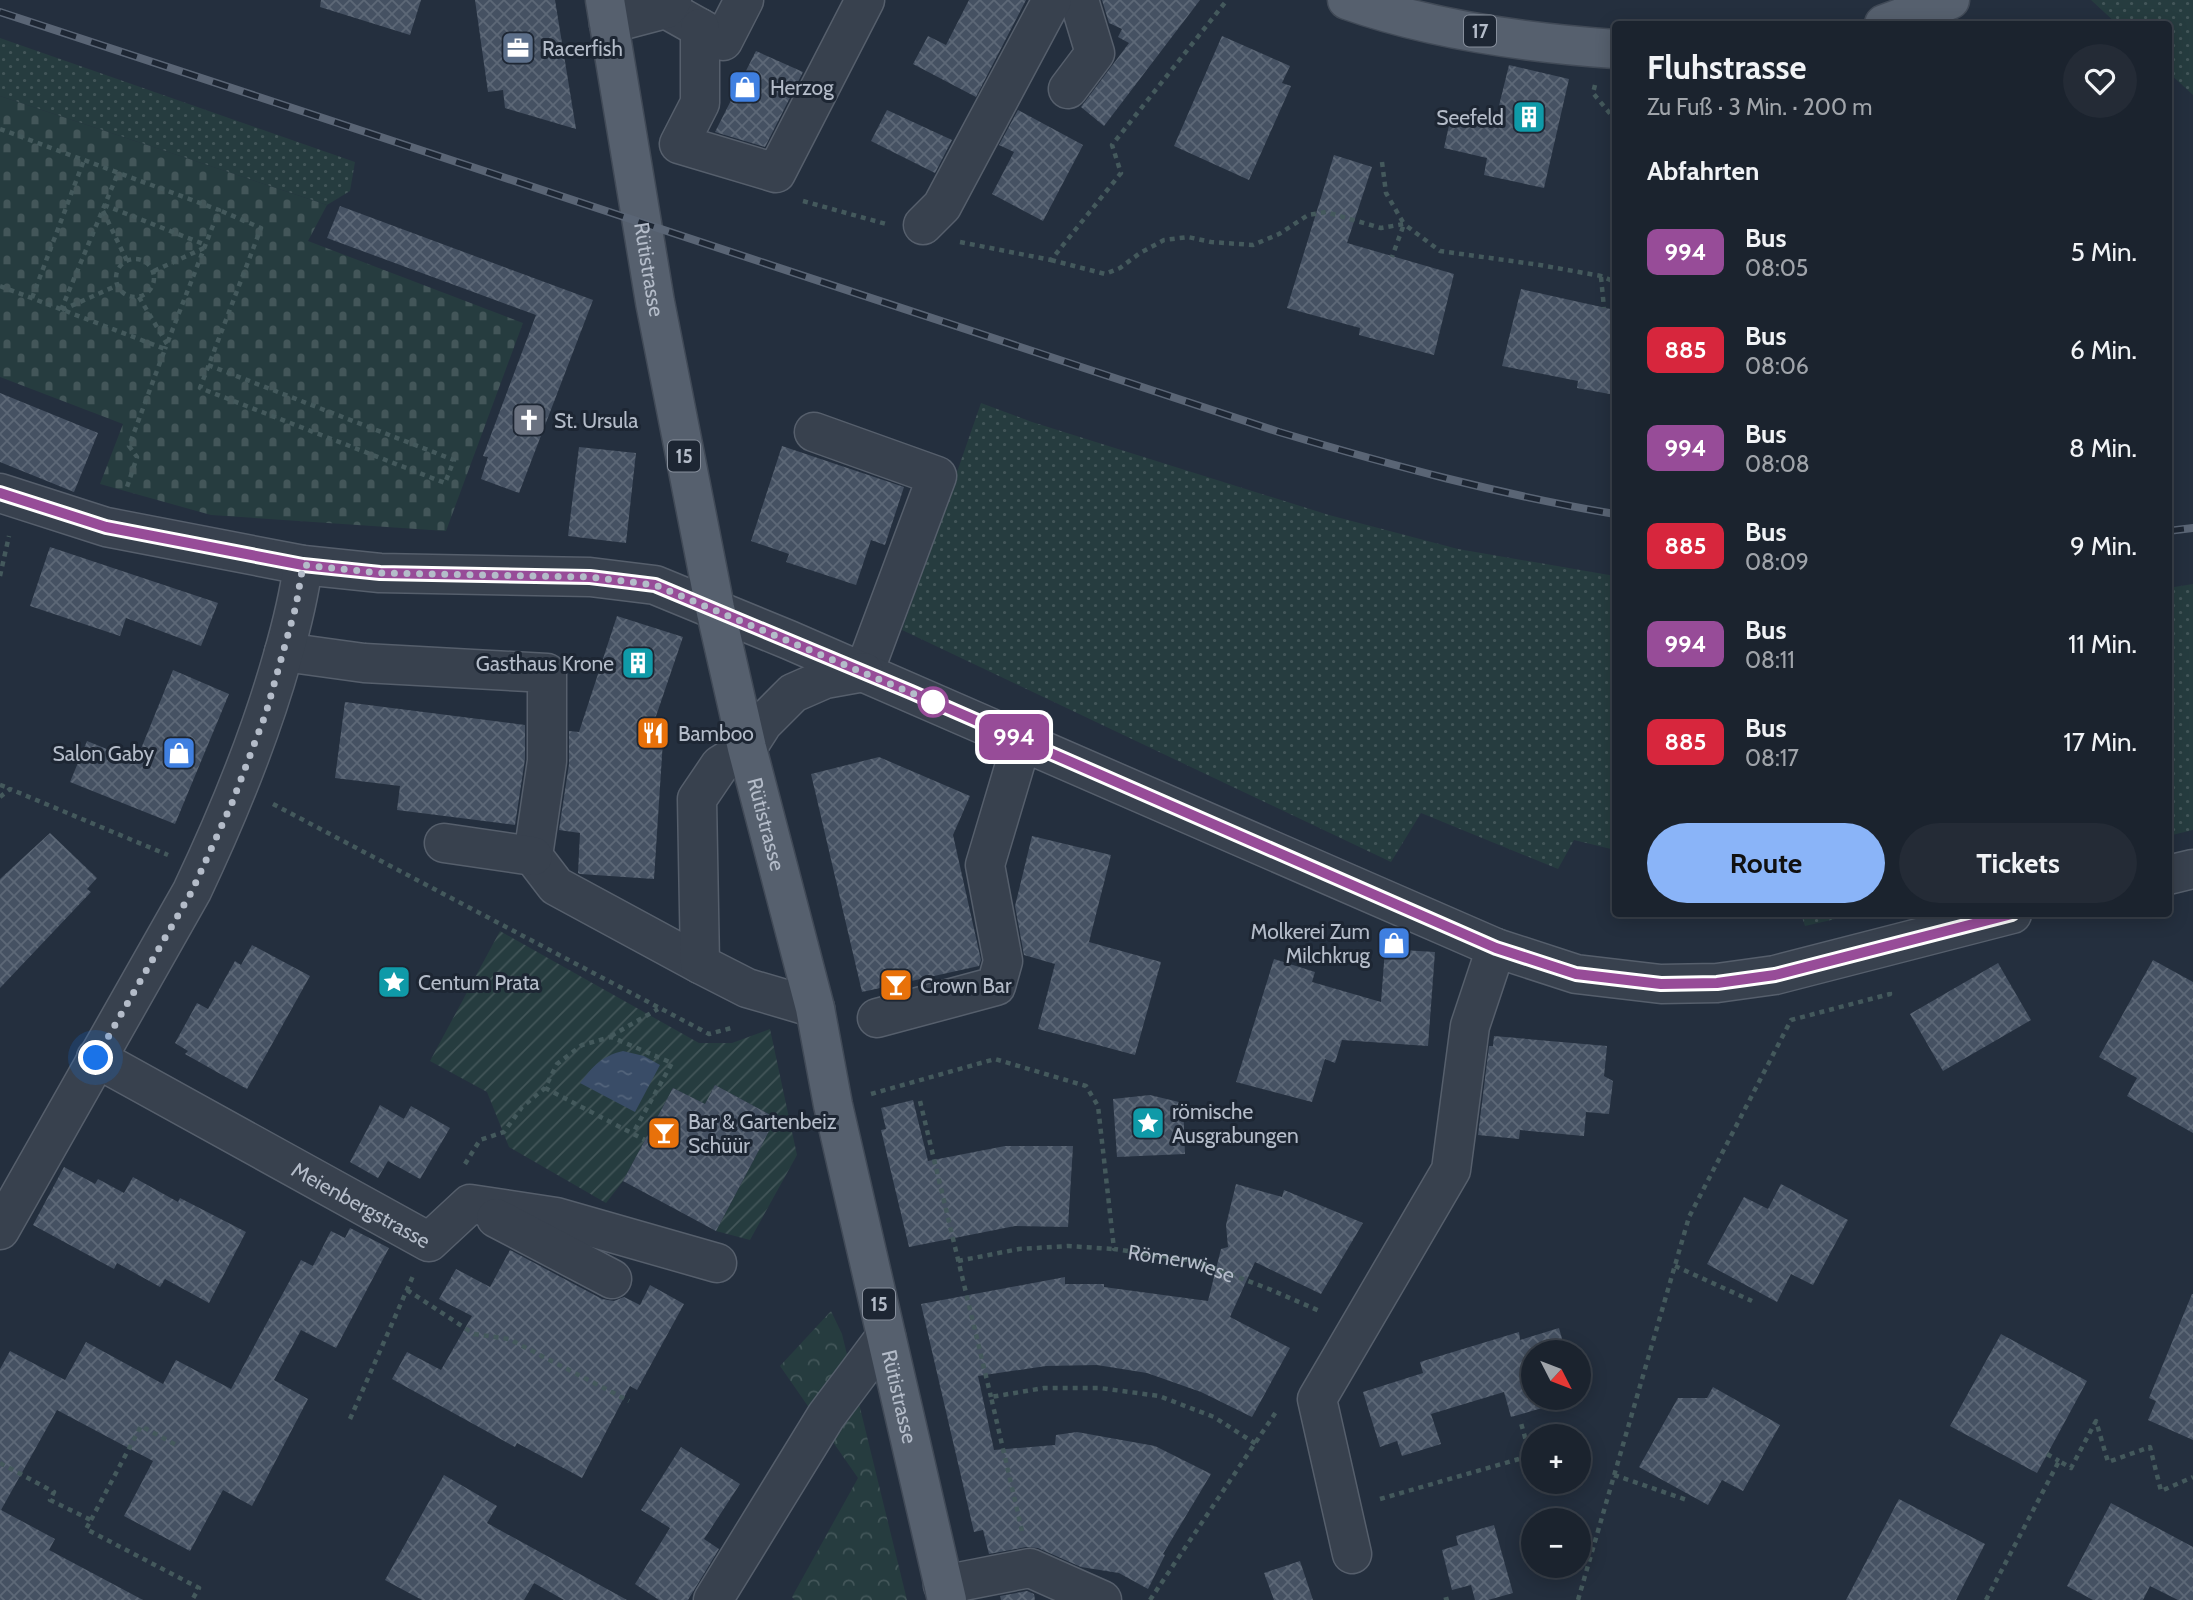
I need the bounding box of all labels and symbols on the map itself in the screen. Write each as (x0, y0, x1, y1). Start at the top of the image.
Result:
road number: 17 (1464, 16, 1496, 46)
office icon: Racerfish (499, 29, 537, 67)
place label: Racerfish (542, 36, 623, 61)
shop icon: Herzog (726, 68, 764, 106)
place label: Herzog (770, 75, 834, 100)
building icon: Seefeld (1510, 98, 1548, 136)
place label: Seefeld (1436, 105, 1504, 130)
street label: Rütistrasse (629, 220, 670, 319)
church icon: St. Ursula (510, 401, 548, 439)
place label: St. Ursula (554, 408, 638, 433)
road number: 15 (668, 440, 700, 471)
building icon: Gasthaus Krone (619, 644, 657, 682)
place label: Gasthaus Krone (476, 651, 614, 676)
unlabelled marker (918, 687, 948, 717)
restaurant icon: Bamboo (634, 714, 672, 752)
line badge: 994 (974, 714, 1054, 760)
place label: Bamboo (678, 721, 754, 746)
shop icon: Salon Gaby (160, 734, 198, 772)
place label: Salon Gaby (53, 741, 154, 766)
street label: Rütistrasse (743, 775, 791, 873)
place label: Molkerei Zum Milchkrug (1250, 919, 1371, 968)
shop icon: Molkerei Zum Milchkrug (1375, 924, 1413, 962)
place icon: Centum Prata (375, 963, 413, 1001)
bar icon: Crown Bar (877, 966, 915, 1004)
place label: Centum Prata (418, 970, 540, 995)
place label: Crown Bar (920, 973, 1012, 998)
your location (78, 1040, 113, 1075)
place label: römische Ausgrabungen (1172, 1099, 1299, 1148)
place icon: römische Ausgrabungen (1129, 1104, 1167, 1142)
place label: Bar & Gartenbeiz Schüür (688, 1109, 837, 1158)
bar icon: Bar & Gartenbeiz Schüür (645, 1114, 683, 1152)
street label: Meienbergstrasse (288, 1156, 435, 1253)
street label: Römerwiese (1126, 1239, 1239, 1287)
road number: 15 (863, 1288, 895, 1320)
north arrow (1521, 1340, 1591, 1410)
street label: Rütistrasse (877, 1347, 923, 1446)

